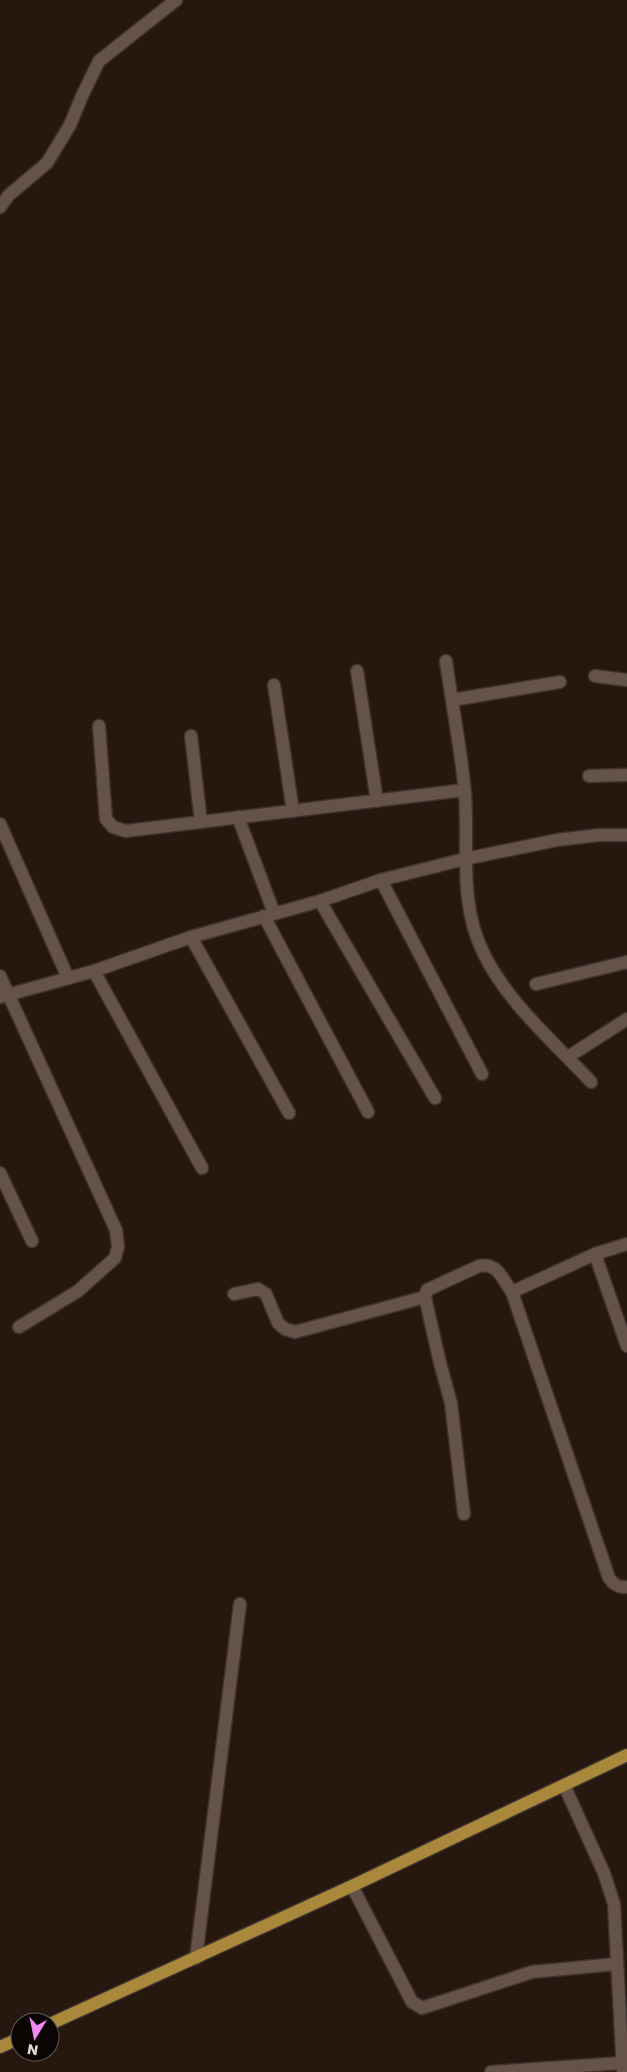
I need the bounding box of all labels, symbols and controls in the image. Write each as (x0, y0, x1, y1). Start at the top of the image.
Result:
north arrow (10, 2012, 60, 2062)
text: N (26, 2039, 40, 2061)

